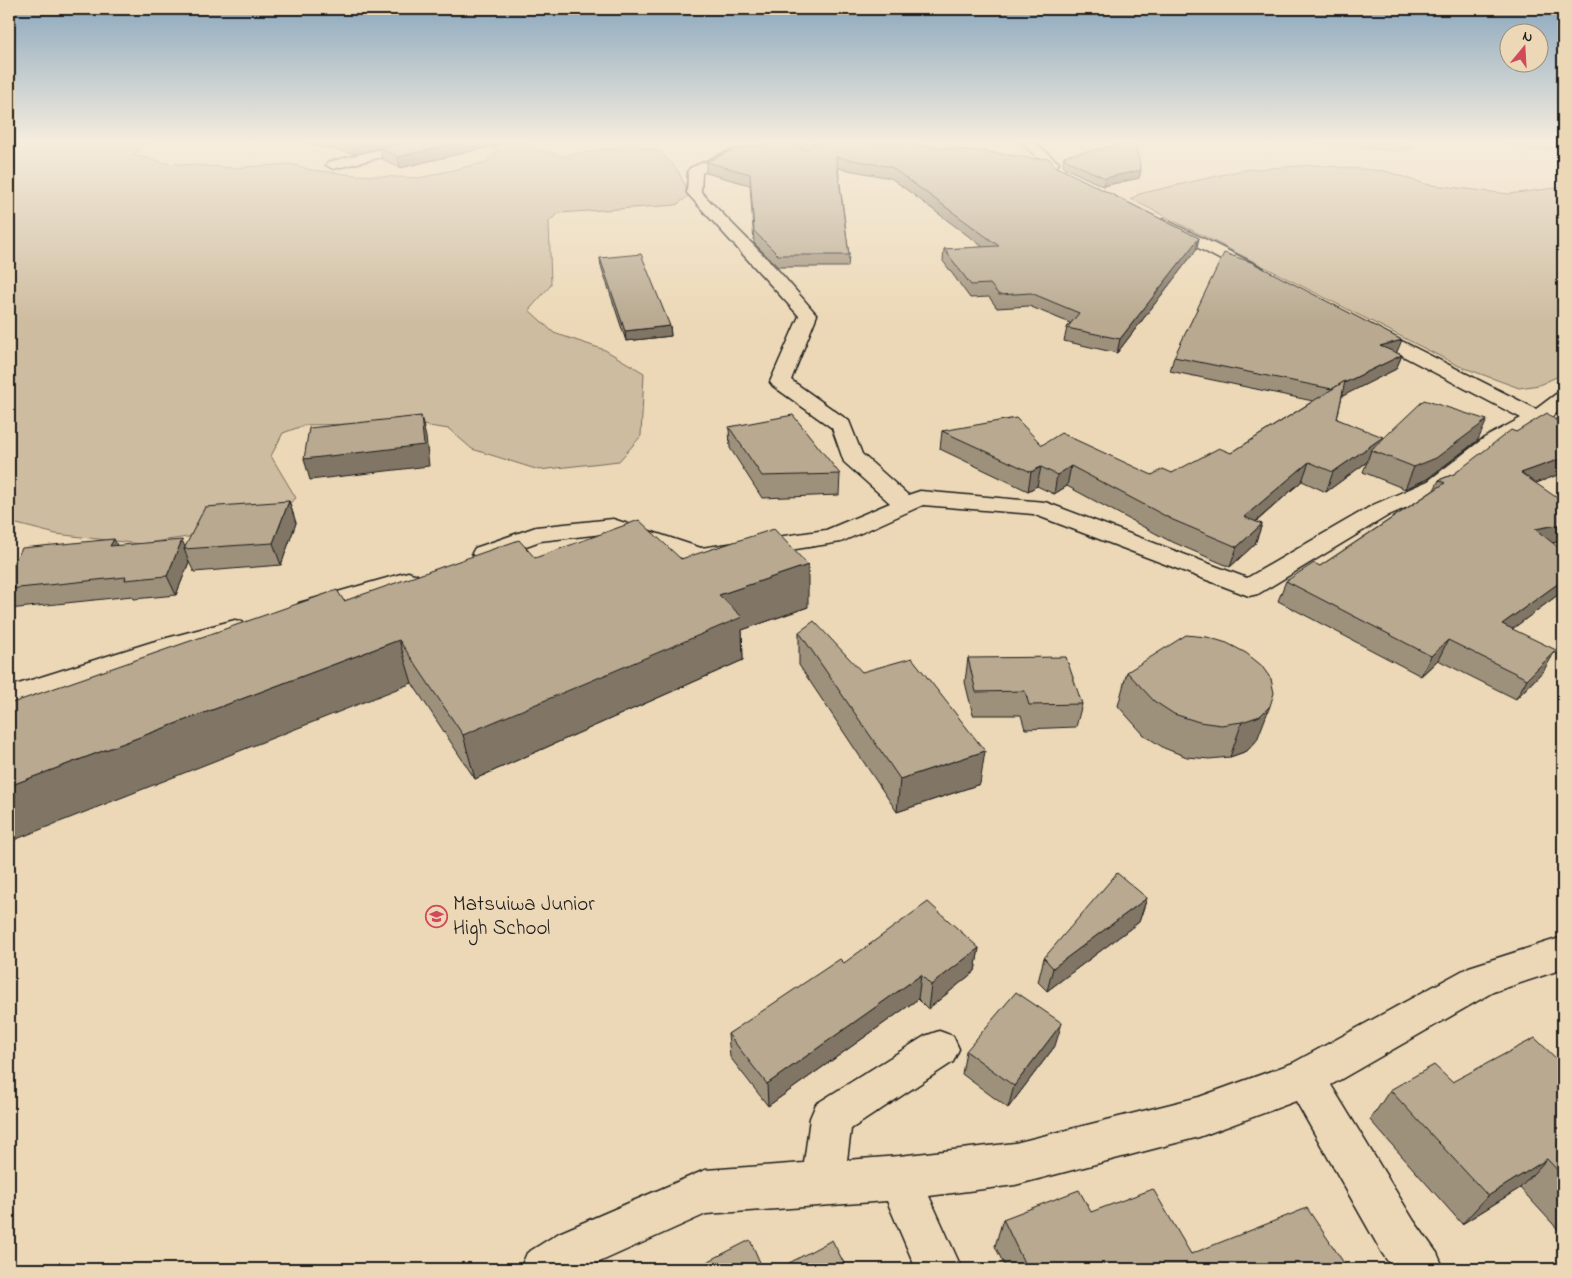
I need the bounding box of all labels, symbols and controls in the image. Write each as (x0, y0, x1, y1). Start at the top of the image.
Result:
north arrow (1500, 22, 1550, 72)
text: N (1520, 26, 1535, 49)
place label: Matsuiwa Junior High School (453, 890, 595, 946)
school or university icon: Matsuiwa Junior High School (425, 905, 449, 929)

